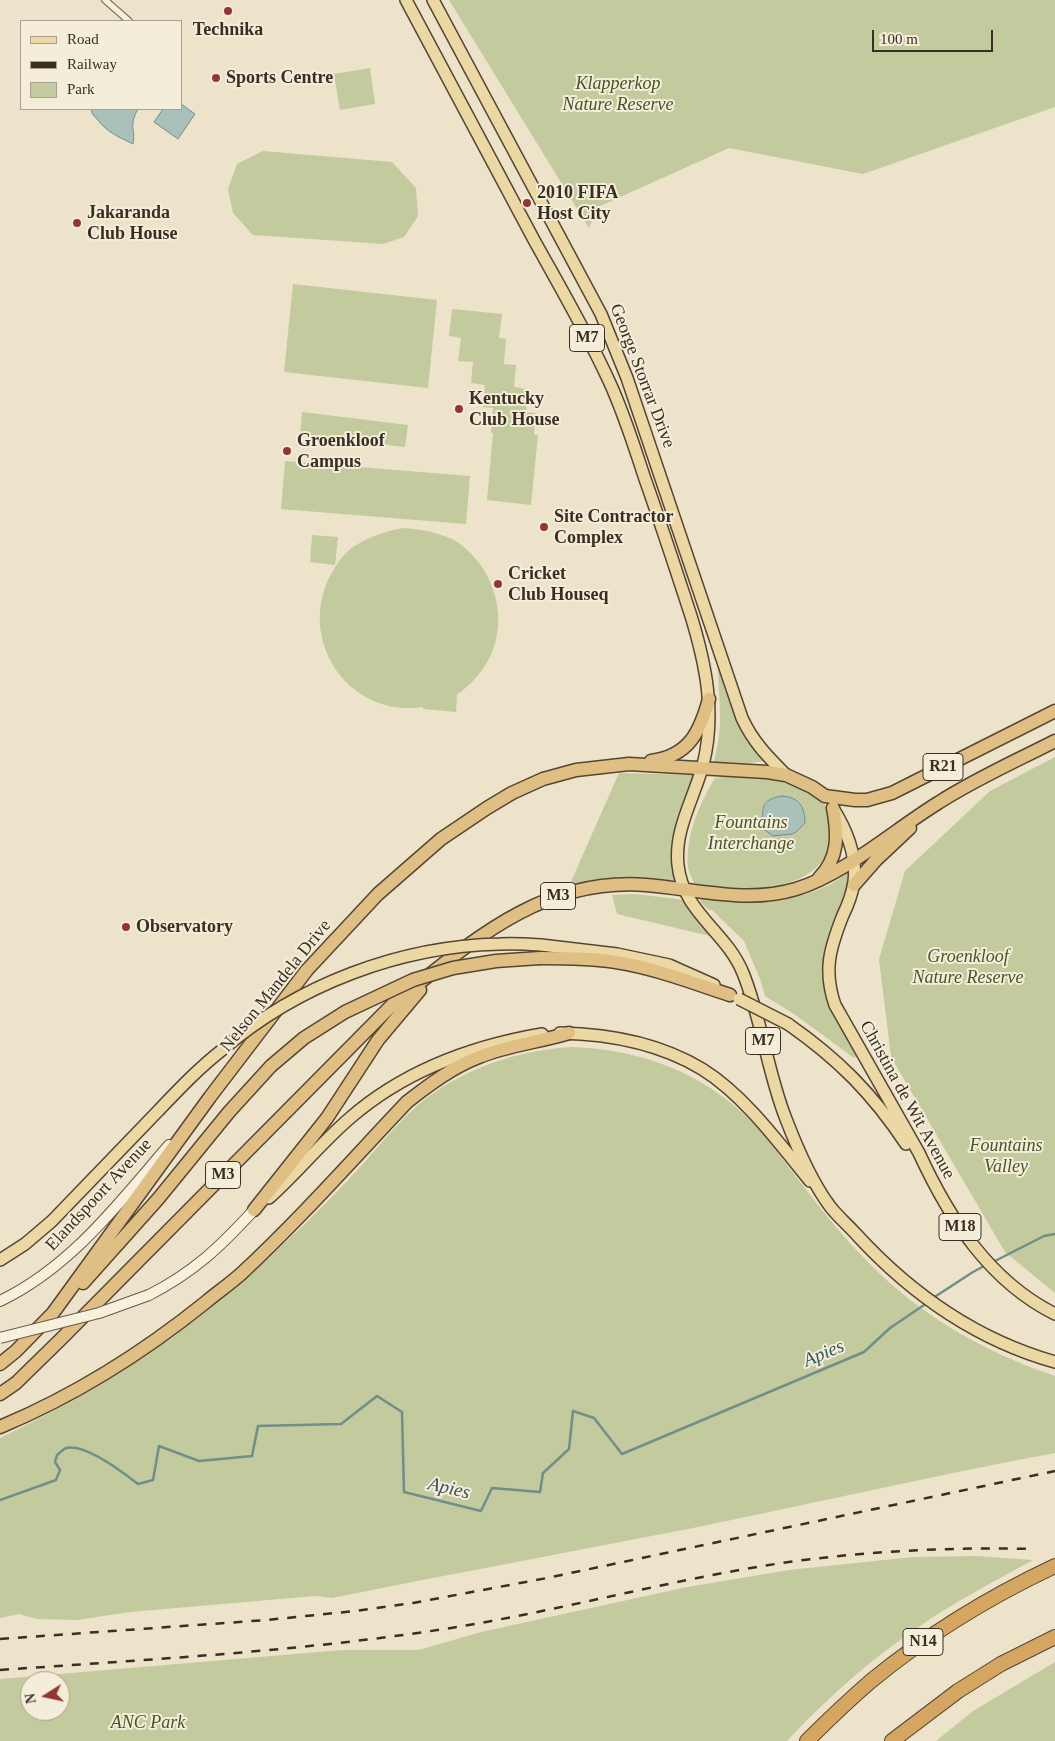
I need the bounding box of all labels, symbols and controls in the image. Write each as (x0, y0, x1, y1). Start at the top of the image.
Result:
marker: Technika (222, 5, 234, 17)
place label: Technika (193, 19, 263, 41)
legend (20, 20, 182, 110)
scale bar (875, 20, 996, 52)
text: Road (67, 31, 99, 47)
text: 100 m (880, 31, 918, 47)
text: Railway (67, 56, 117, 72)
place label: Sports Centre (226, 67, 333, 89)
marker: Sports Centre (210, 72, 222, 84)
park label: Klapperkop Nature Reserve (563, 73, 673, 116)
text: Park (67, 81, 95, 97)
place label: 2010 FIFA Host City (537, 182, 618, 224)
marker: 2010 FIFA Host City (521, 197, 533, 209)
place label: Jakaranda Club House (87, 202, 178, 244)
marker: Jakaranda Club House (71, 217, 83, 229)
street label: George Storrar Drive (605, 301, 679, 451)
road number: M7 (570, 324, 604, 352)
place label: Kentucky Club House (469, 388, 560, 430)
marker: Kentucky Club House (453, 403, 465, 415)
place label: Groenkloof Campus (297, 430, 385, 472)
marker: Groenkloof Campus (281, 445, 293, 457)
place label: Site Contractor Complex (554, 506, 673, 548)
marker: Site Contractor Complex (538, 521, 550, 533)
place label: Cricket Club Houseq (508, 563, 609, 606)
marker: Cricket Club Houseq (492, 578, 504, 590)
road number: R21 (923, 754, 963, 780)
park label: Fountains Interchange (708, 812, 794, 854)
road number: M3 (540, 882, 576, 909)
street label: Nelson Mandela Drive (216, 915, 336, 1057)
place label: Observatory (136, 916, 233, 938)
marker: Observatory (120, 921, 132, 933)
park label: Groenkloof Nature Reserve (913, 946, 1023, 989)
street label: Christina de Wit Avenue (855, 1017, 959, 1183)
road number: M7 (746, 1028, 780, 1054)
street label: Elandspoort Avenue (41, 1134, 157, 1256)
park label: Fountains Valley (969, 1135, 1043, 1178)
road number: M3 (206, 1162, 240, 1188)
road number: M18 (939, 1214, 981, 1240)
water label: Apies (800, 1335, 848, 1373)
water label: Apies (426, 1473, 472, 1505)
road number: N14 (903, 1628, 943, 1655)
north arrow (20, 1671, 70, 1721)
text: N (22, 1692, 39, 1705)
park label: ANC Park (111, 1712, 185, 1734)

